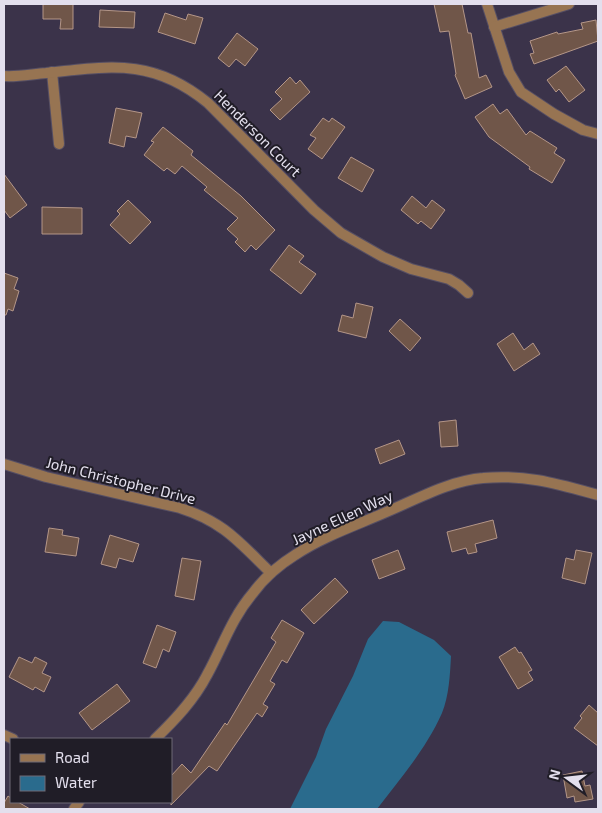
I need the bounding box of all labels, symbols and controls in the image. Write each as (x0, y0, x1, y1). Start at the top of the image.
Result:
street label: Henderson Court (211, 86, 305, 180)
street label: John Christopher Drive (44, 453, 198, 507)
street label: Jayne Ellen Way (289, 486, 395, 548)
legend (10, 738, 172, 803)
text: Road (55, 748, 90, 766)
north arrow (542, 753, 592, 803)
text: N (544, 767, 563, 782)
text: Water (55, 773, 97, 791)

